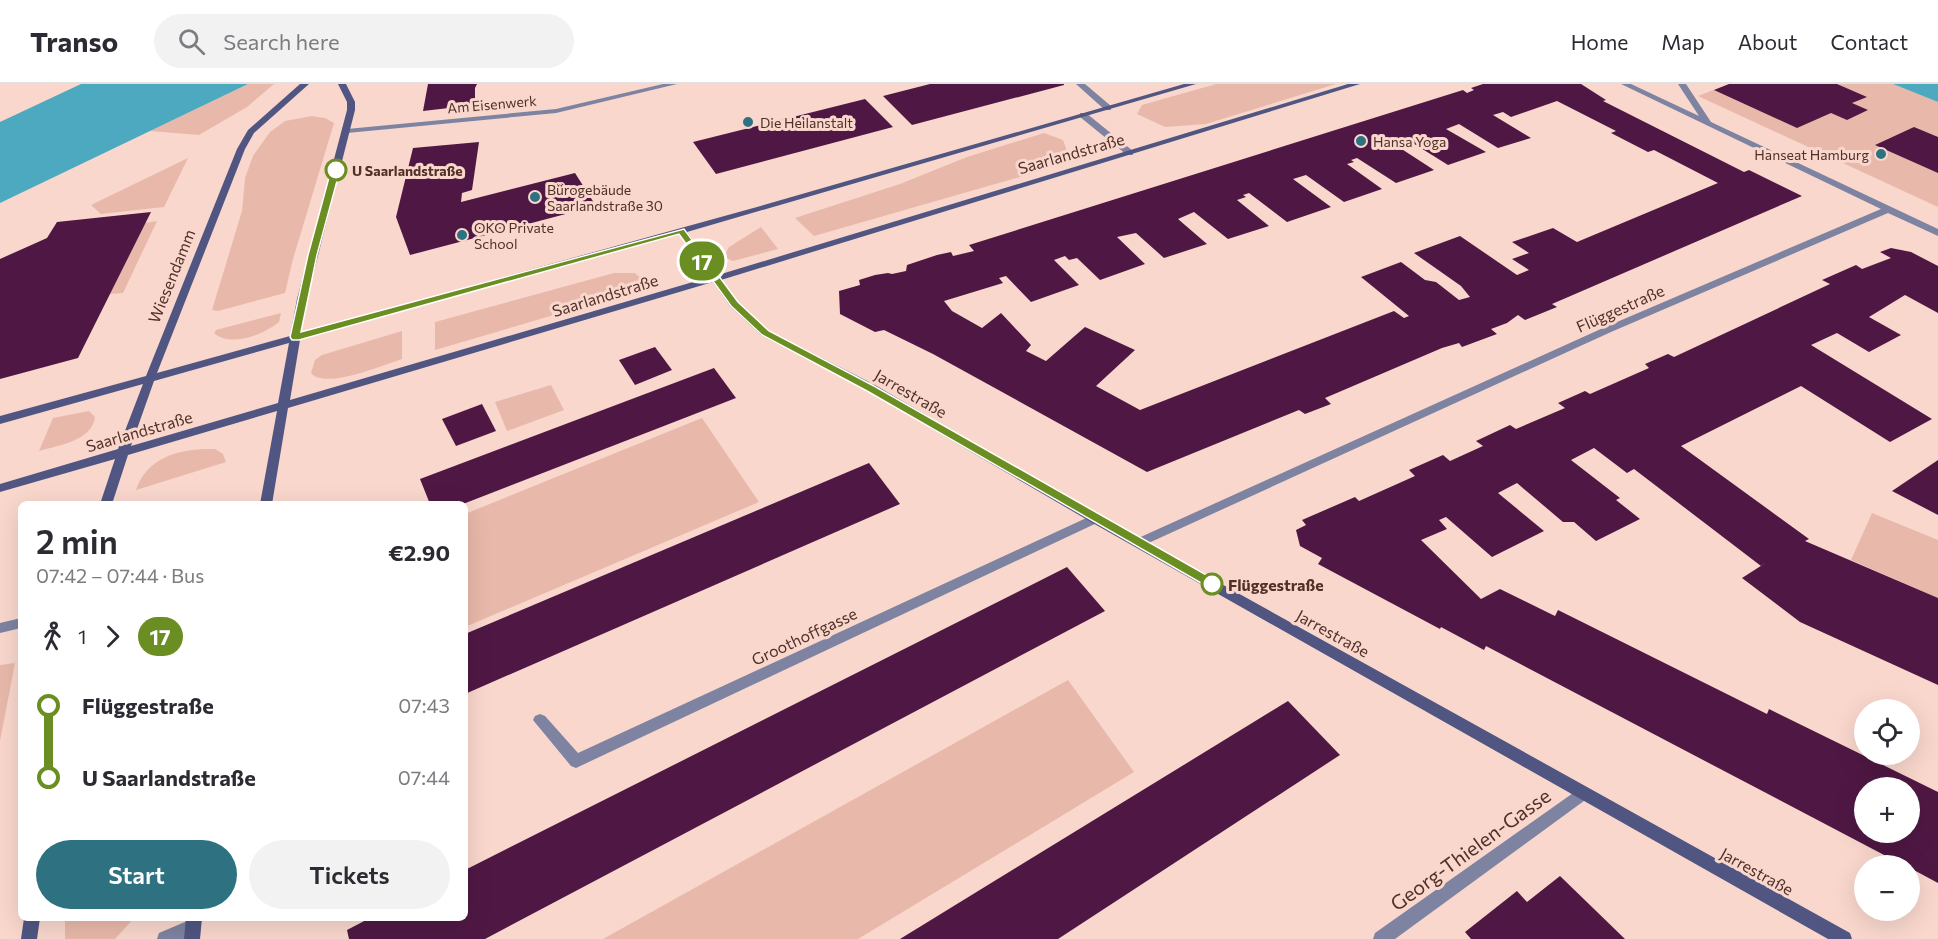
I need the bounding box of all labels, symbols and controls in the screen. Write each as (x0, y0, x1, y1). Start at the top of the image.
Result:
search box (154, 14, 574, 68)
text: Transo (30, 24, 118, 58)
icon: search (175, 25, 208, 58)
text: Search here (223, 28, 340, 55)
text: Home (1571, 29, 1628, 54)
text: Map (1661, 29, 1705, 54)
text: About (1738, 29, 1797, 54)
text: Contact (1830, 29, 1908, 54)
street label: Am Eisenwerk (447, 92, 538, 116)
place label: Die Heilanstalt (760, 114, 853, 131)
marker: Die Heilanstalt (741, 115, 755, 129)
street label: Saarlandstraße (1016, 129, 1126, 177)
place label: Hansa Yoga (1373, 133, 1446, 150)
marker: Hansa Yoga (1354, 134, 1368, 148)
place label: Hanseat Hamburg (1754, 146, 1869, 163)
marker: Hanseat Hamburg (1874, 147, 1888, 161)
marker: U Saarlandstraße (325, 159, 347, 181)
place label: U Saarlandstraße (352, 162, 463, 179)
place label: Bürogebäude Saarlandstraße 30 (547, 181, 663, 214)
marker: Bürogebäude Saarlandstraße 30 (528, 190, 542, 204)
place label: OKO Private School (474, 219, 554, 252)
street label: Wiesendamm (144, 226, 198, 326)
marker: OKO Private School (455, 228, 469, 242)
line badge: 17 (675, 242, 729, 280)
text: 17 (691, 249, 713, 274)
street label: Saarlandstraße (550, 270, 660, 320)
street label: Flüggestraße (1573, 280, 1667, 336)
street label: Jarrestraße (871, 365, 951, 421)
street label: Saarlandstraße (84, 407, 194, 455)
text: 2 min (36, 520, 118, 561)
text: €2.90 (388, 539, 450, 566)
text: 07:42 – 07:44 · Bus (36, 563, 204, 587)
marker: Flüggestraße (1201, 573, 1223, 595)
place label: Flüggestraße (1228, 575, 1324, 594)
street label: Groothoffgasse (748, 603, 860, 669)
street label: Jarrestraße (1293, 605, 1373, 661)
icon: walk (36, 620, 69, 653)
icon: forward (96, 620, 129, 653)
text: 1 (78, 624, 87, 648)
text: 17 (150, 624, 171, 649)
text: Flüggestraße (82, 692, 214, 719)
text: 07:43 (398, 693, 450, 717)
map controls (1854, 699, 1920, 921)
button: locate (1854, 699, 1920, 765)
text: U Saarlandstraße (82, 764, 256, 791)
text: 07:44 (398, 765, 450, 789)
button: + (1854, 777, 1920, 843)
street label: Georg-Thielen-Gasse (1385, 783, 1555, 915)
button: Start (36, 840, 237, 909)
button: Tickets (249, 840, 450, 909)
street label: Jarrestraße (1717, 843, 1797, 899)
button: − (1854, 855, 1920, 921)

